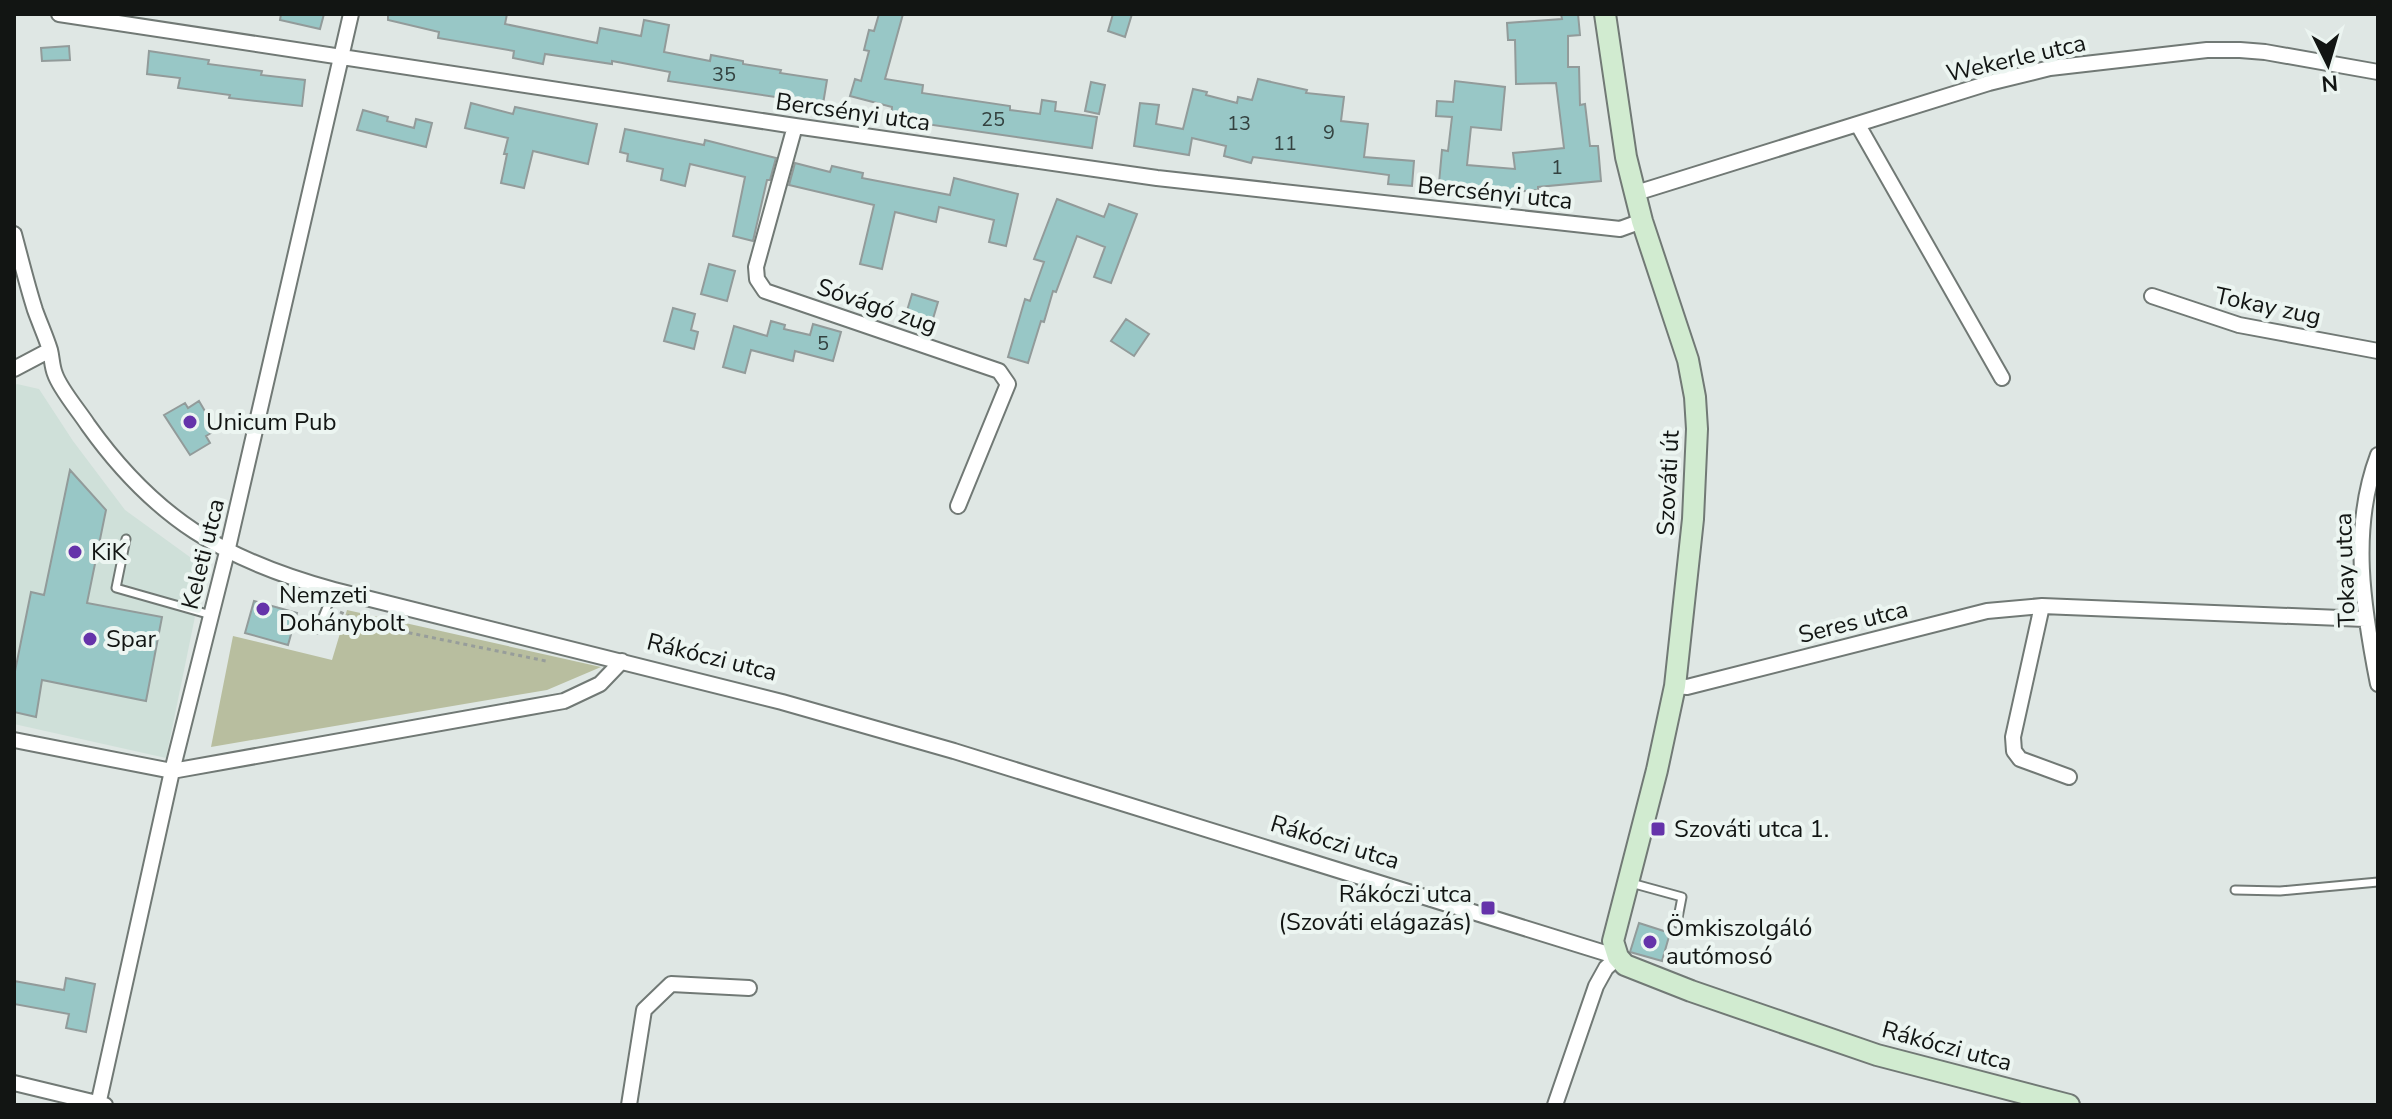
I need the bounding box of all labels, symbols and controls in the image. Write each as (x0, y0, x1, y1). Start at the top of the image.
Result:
north arrow (2288, 24, 2368, 104)
street label: Wekerle utca (1943, 26, 2089, 90)
house number: 35 (712, 61, 736, 88)
text: N (2320, 67, 2339, 99)
street label: Bercsényi utca (774, 85, 932, 139)
house number: 25 (981, 106, 1005, 133)
house number: 13 (1227, 110, 1251, 137)
house number: 9 (1323, 119, 1335, 146)
house number: 11 (1273, 130, 1297, 157)
house number: 1 (1551, 154, 1563, 181)
street label: Bercsényi utca (1416, 169, 1574, 217)
street label: Sóvágó zug (813, 271, 941, 341)
street label: Tokay zug (2212, 279, 2324, 333)
house number: 5 (817, 330, 829, 357)
place label: Unicum Pub (206, 406, 336, 438)
marker: Unicum Pub (181, 413, 199, 431)
street label: Szováti út (1649, 429, 1687, 537)
street label: Keleti utca (174, 495, 232, 613)
street label: Tokay utca (2327, 512, 2363, 628)
place label: KiK (91, 536, 128, 568)
marker: KiK (66, 543, 84, 561)
place label: Nemzeti Dohánybolt (279, 579, 406, 639)
street label: Seres utca (1795, 593, 1911, 651)
marker: Nemzeti Dohánybolt (254, 600, 272, 618)
place label: Spar (106, 623, 156, 655)
street label: Rákóczi utca (643, 625, 781, 689)
marker: Spar (81, 630, 99, 648)
street label: Rákóczi utca (1267, 807, 1403, 877)
place label: Szováti utca 1. (1674, 813, 1829, 845)
marker: Szováti utca 1. (1649, 820, 1667, 838)
place label: Rákóczi utca (Szováti elágazás) (1278, 878, 1472, 938)
marker: Rákóczi utca (Szováti elágazás) (1479, 899, 1497, 917)
place label: Ömkiszolgáló autómosó (1666, 912, 1812, 972)
marker: Ömkiszolgáló autómosó (1641, 933, 1659, 951)
street label: Rákóczi utca (1879, 1013, 2015, 1079)

